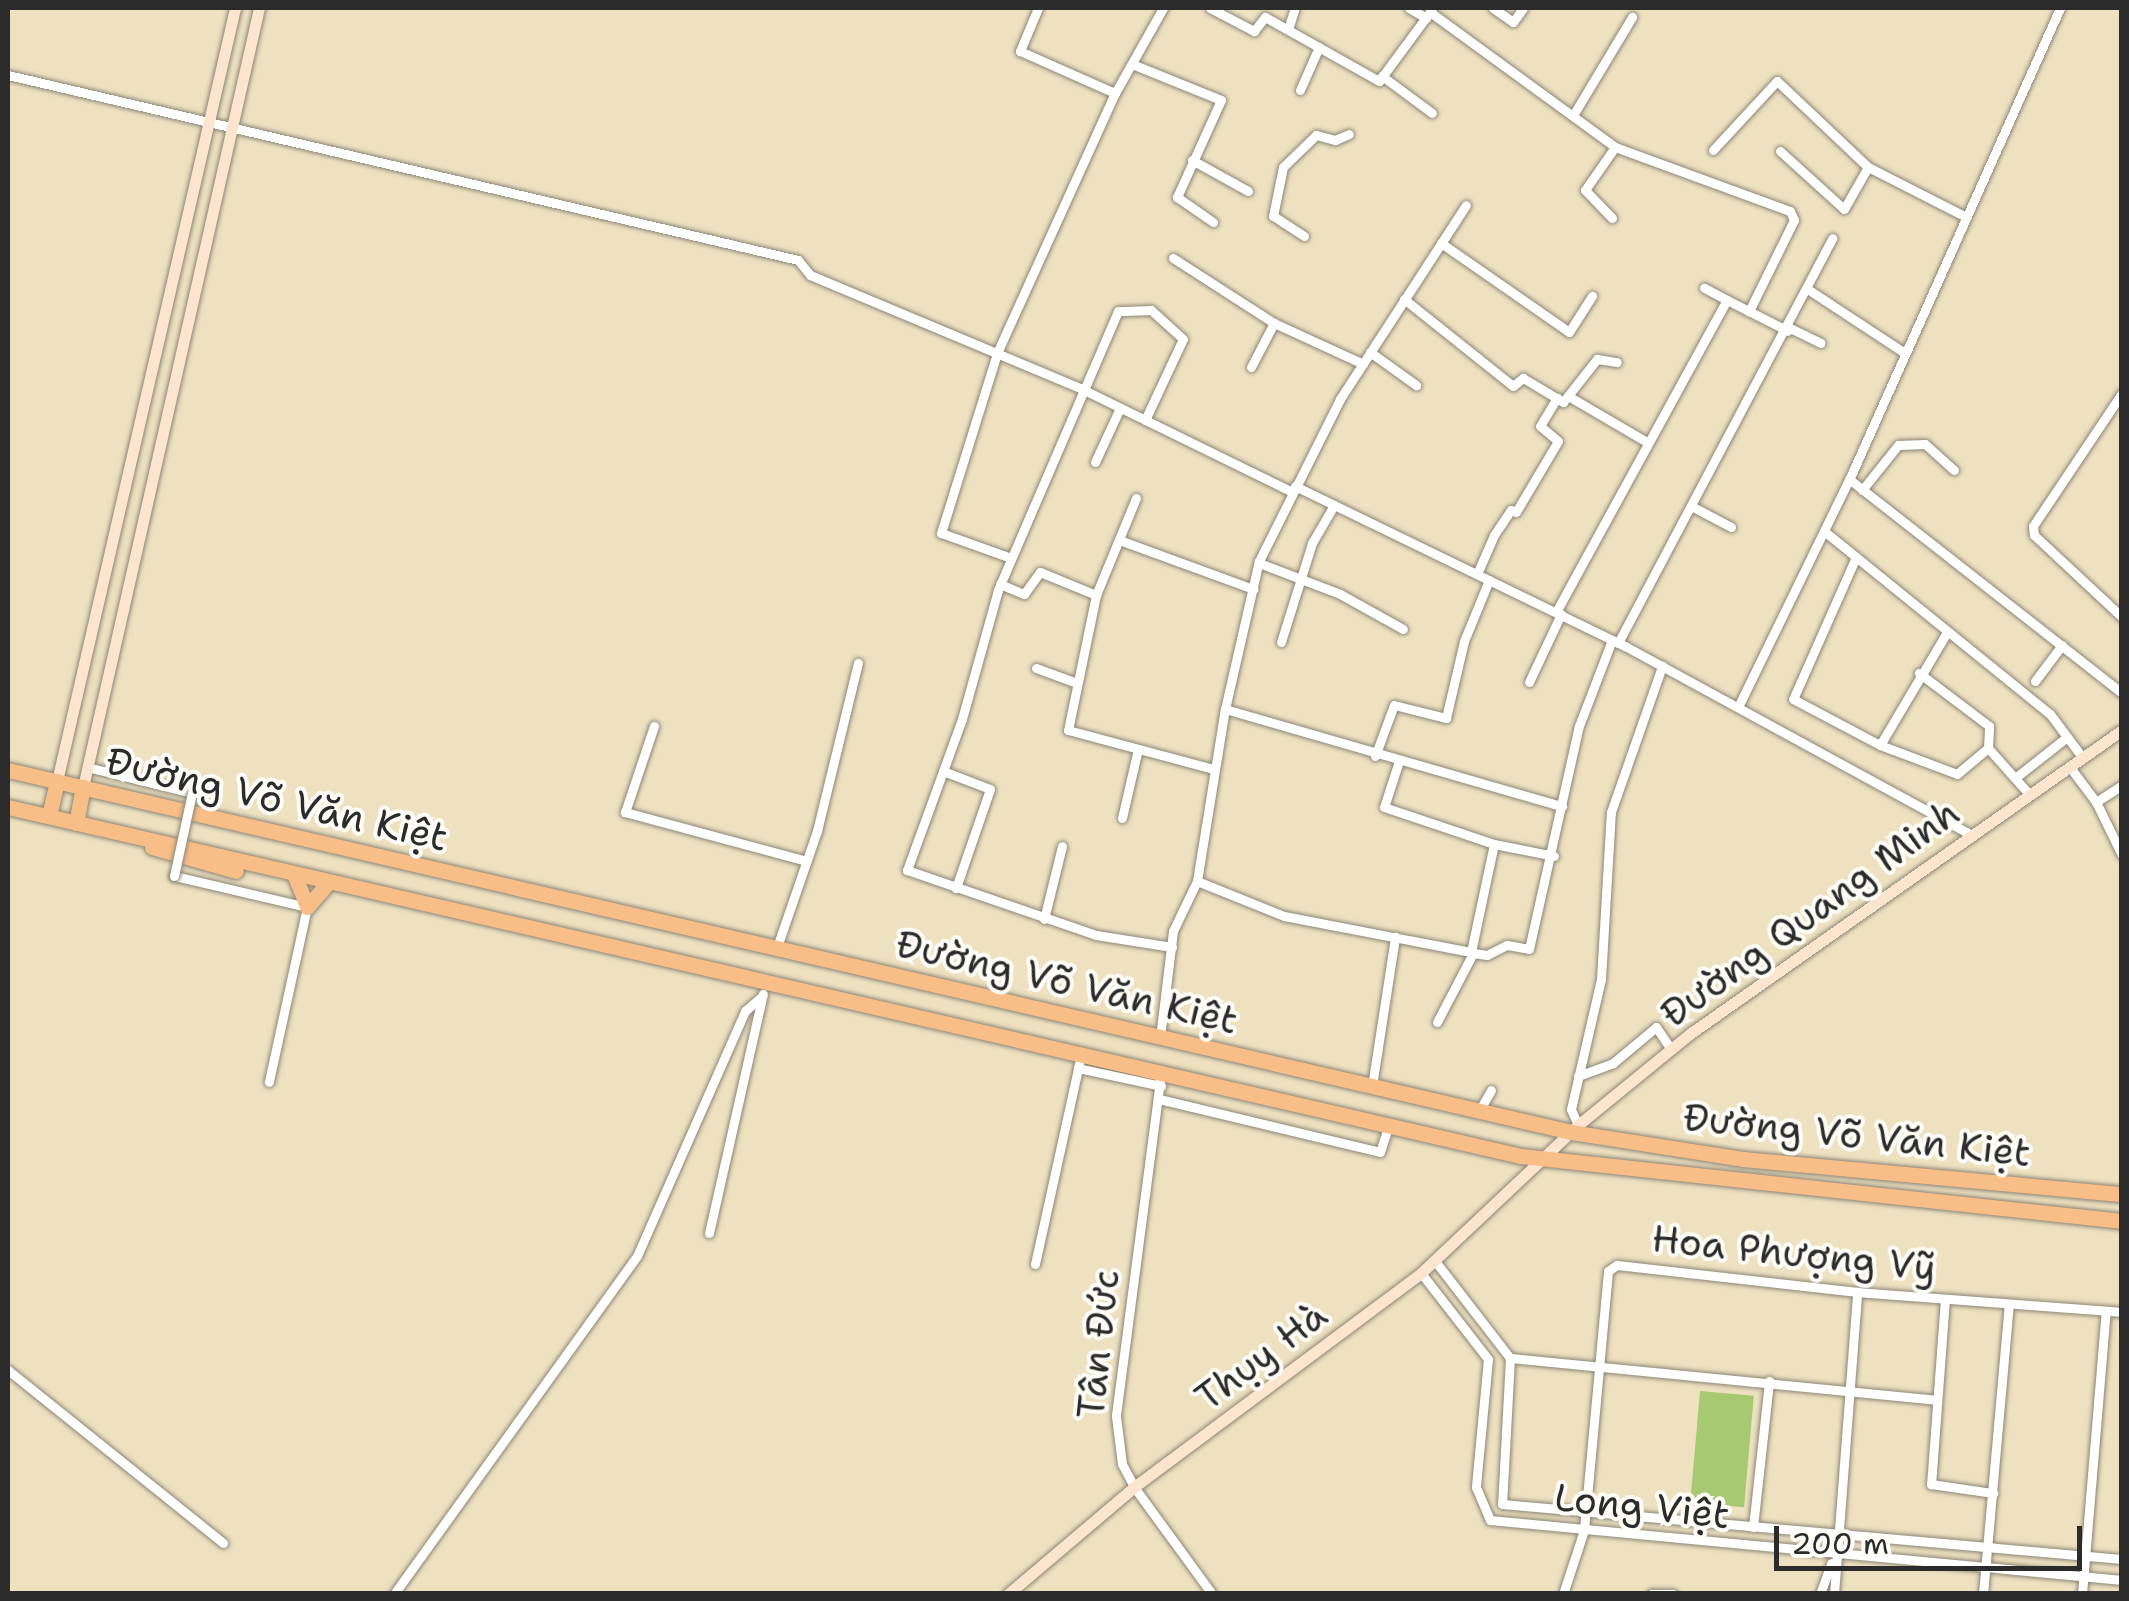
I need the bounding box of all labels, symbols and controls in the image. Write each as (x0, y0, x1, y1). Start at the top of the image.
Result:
street label: Đường Võ Văn Kiệt (102, 738, 452, 860)
street label: Đường Quang Minh (1652, 789, 1968, 1037)
street label: Đường Võ Văn Kiệt (892, 921, 1242, 1043)
street label: Đường Võ Văn Kiệt (1681, 1094, 2033, 1176)
street label: Hoa Phượng Vỹ (1650, 1215, 1938, 1291)
street label: Tân Đức (1068, 1267, 1128, 1421)
street label: Thụy Hà (1186, 1292, 1336, 1420)
street label: Long Việt (1552, 1474, 1732, 1538)
scale bar (1779, 1506, 2086, 1568)
text: 200 m (1791, 1523, 1889, 1564)

